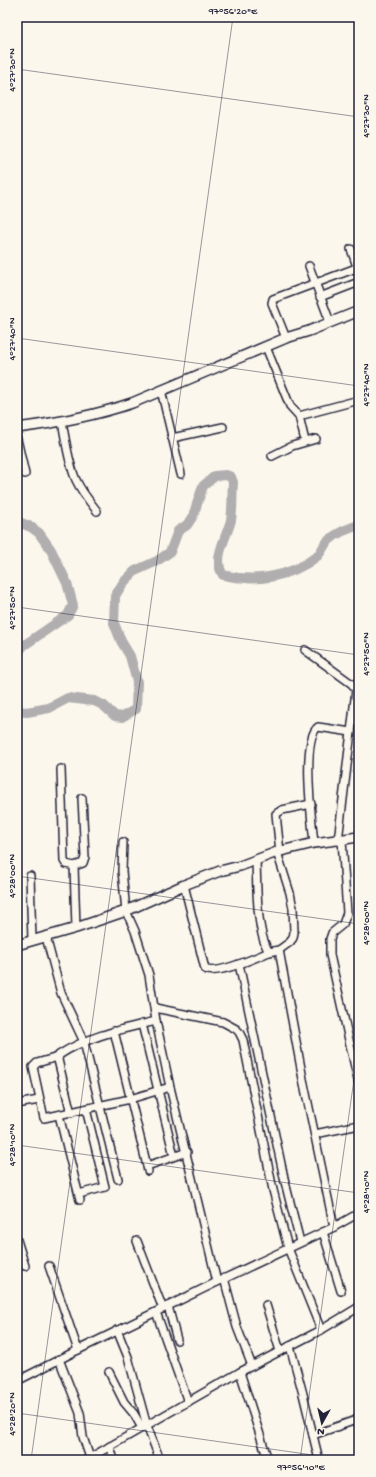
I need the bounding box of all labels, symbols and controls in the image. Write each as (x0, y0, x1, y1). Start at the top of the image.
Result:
text: 97°56'20"E (208, 6, 258, 18)
text: 4°27'30"N (7, 48, 19, 92)
text: 4°27'30"N (361, 94, 373, 138)
text: 4°27'40"N (7, 317, 19, 360)
text: 4°27'40"N (361, 363, 373, 406)
text: 4°27'50"N (7, 586, 19, 630)
text: 4°27'50"N (361, 632, 373, 676)
text: 4°28'00"N (7, 853, 19, 898)
text: 4°28'00"N (361, 900, 373, 945)
text: 4°28'10"N (7, 1123, 19, 1166)
text: 4°28'10"N (361, 1170, 373, 1213)
text: 4°28'20"N (7, 1392, 19, 1436)
north arrow (302, 1403, 342, 1443)
text: N (316, 1424, 325, 1437)
text: 97°56'10"E (276, 1462, 326, 1474)

